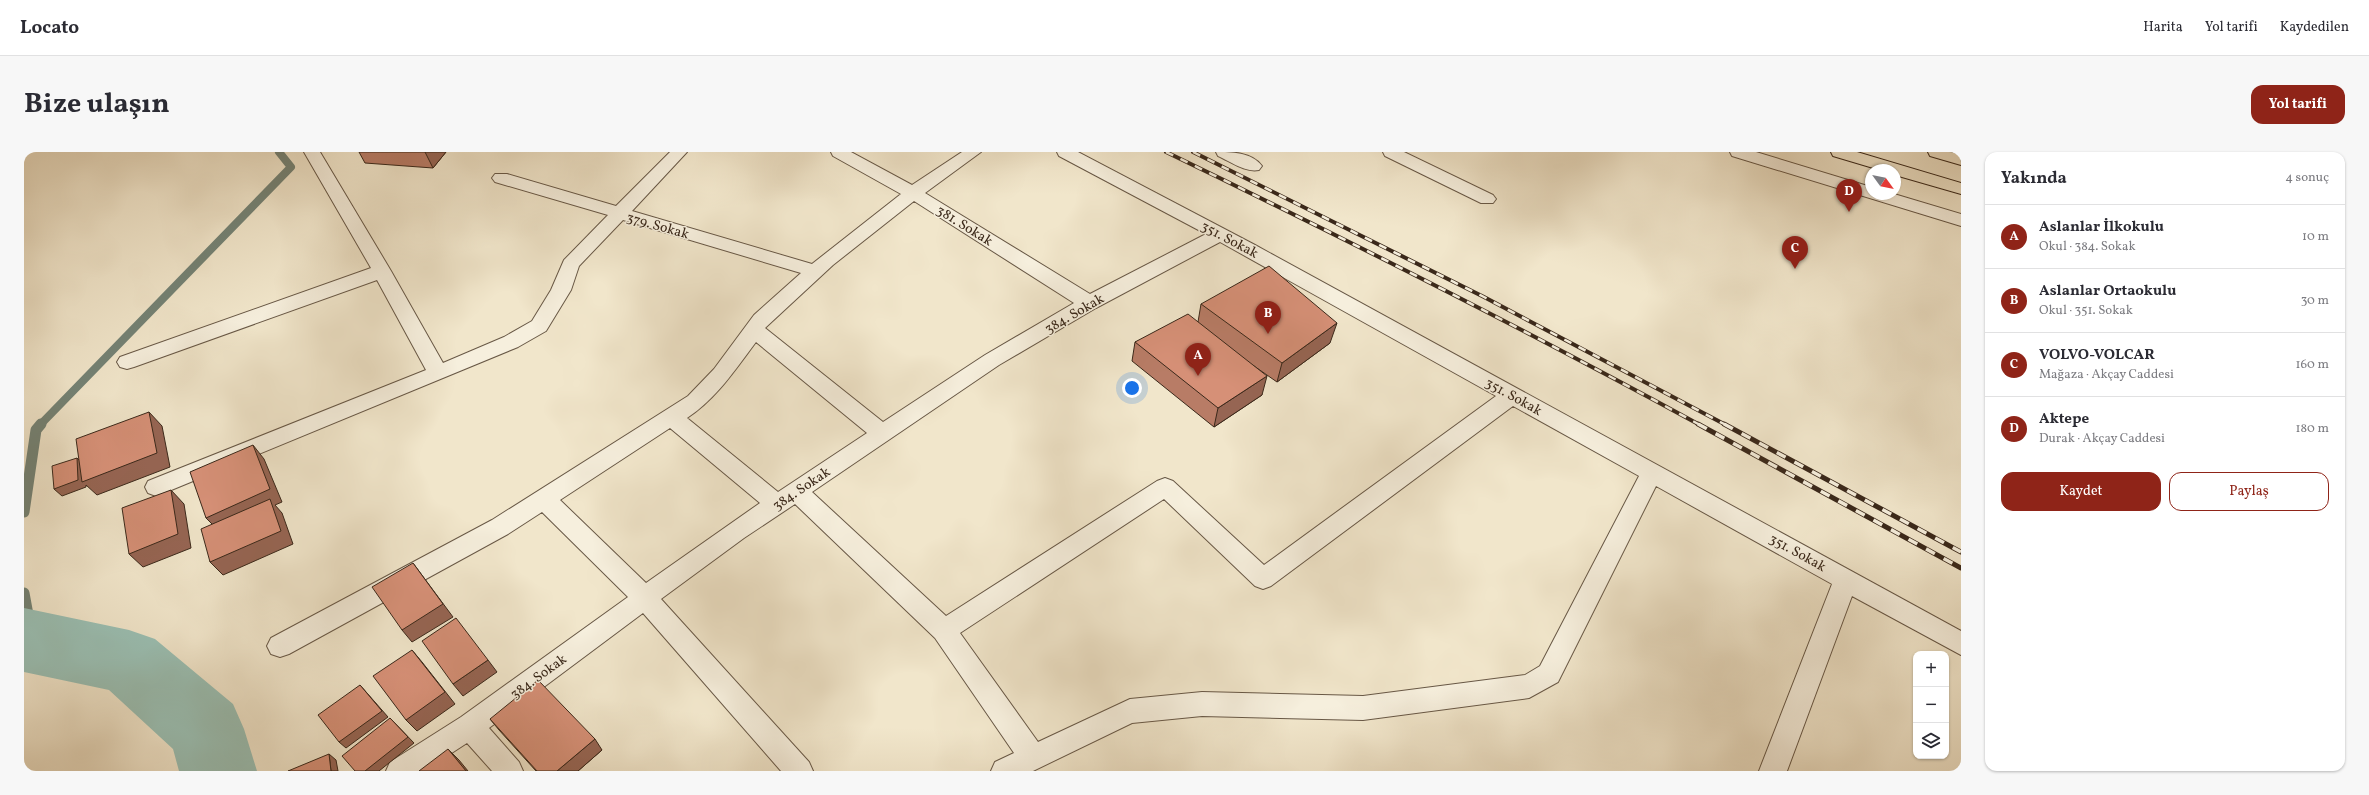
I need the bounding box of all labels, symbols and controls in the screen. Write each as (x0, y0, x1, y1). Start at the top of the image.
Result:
text: Locato (20, 15, 79, 41)
text: Harita (2143, 18, 2183, 37)
text: Yol tarifi (2205, 18, 2258, 37)
text: Kaydedilen (2280, 18, 2349, 37)
text: Bize ulaşın (24, 85, 170, 124)
button: Yol tarifi (2251, 85, 2345, 124)
north arrow (1865, 164, 1901, 200)
text: Yakında (2001, 167, 2067, 190)
text: 4 sonuç (2285, 169, 2329, 187)
pin: D (1836, 179, 1862, 212)
street label: 381. Sokak (932, 201, 996, 251)
street label: 379. Sokak (624, 208, 692, 245)
street label: 351. Sokak (1197, 217, 1262, 264)
text: Aslanlar İlkokulu (2039, 217, 2164, 238)
text: A (2009, 228, 2019, 246)
text: 10 m (2302, 228, 2329, 246)
pin: C (1782, 236, 1808, 269)
text: Okul · 384. Sokak (2039, 238, 2135, 256)
text: Aslanlar Ortaokulu (2039, 281, 2176, 302)
street label: 384. Sokak (1042, 289, 1108, 339)
text: B (2010, 292, 2018, 310)
text: 30 m (2301, 292, 2329, 310)
pin: B (1255, 301, 1281, 334)
text: Okul · 351. Sokak (2039, 302, 2133, 320)
pin: A (1185, 343, 1211, 376)
text: VOLVO-VOLCAR (2039, 345, 2155, 366)
text: C (2010, 356, 2018, 374)
text: 160 m (2295, 356, 2329, 374)
text: Mağaza · Akçay Caddesi (2039, 366, 2174, 384)
street label: 351. Sokak (1481, 374, 1546, 421)
your location (1122, 378, 1142, 398)
text: Aktepe (2039, 409, 2089, 430)
text: D (2009, 420, 2019, 438)
text: 180 m (2295, 420, 2329, 438)
text: Durak · Akçay Caddesi (2039, 430, 2165, 448)
street label: 384. Sokak (769, 463, 835, 515)
button: Kaydet (2001, 472, 2161, 511)
button: Paylaş (2169, 472, 2329, 511)
street label: 351. Sokak (1765, 530, 1830, 577)
street label: 384. Sokak (507, 650, 571, 704)
map controls (1913, 651, 1949, 759)
button: + (1913, 651, 1949, 687)
button: − (1913, 687, 1949, 723)
button: layers (1913, 723, 1949, 759)

